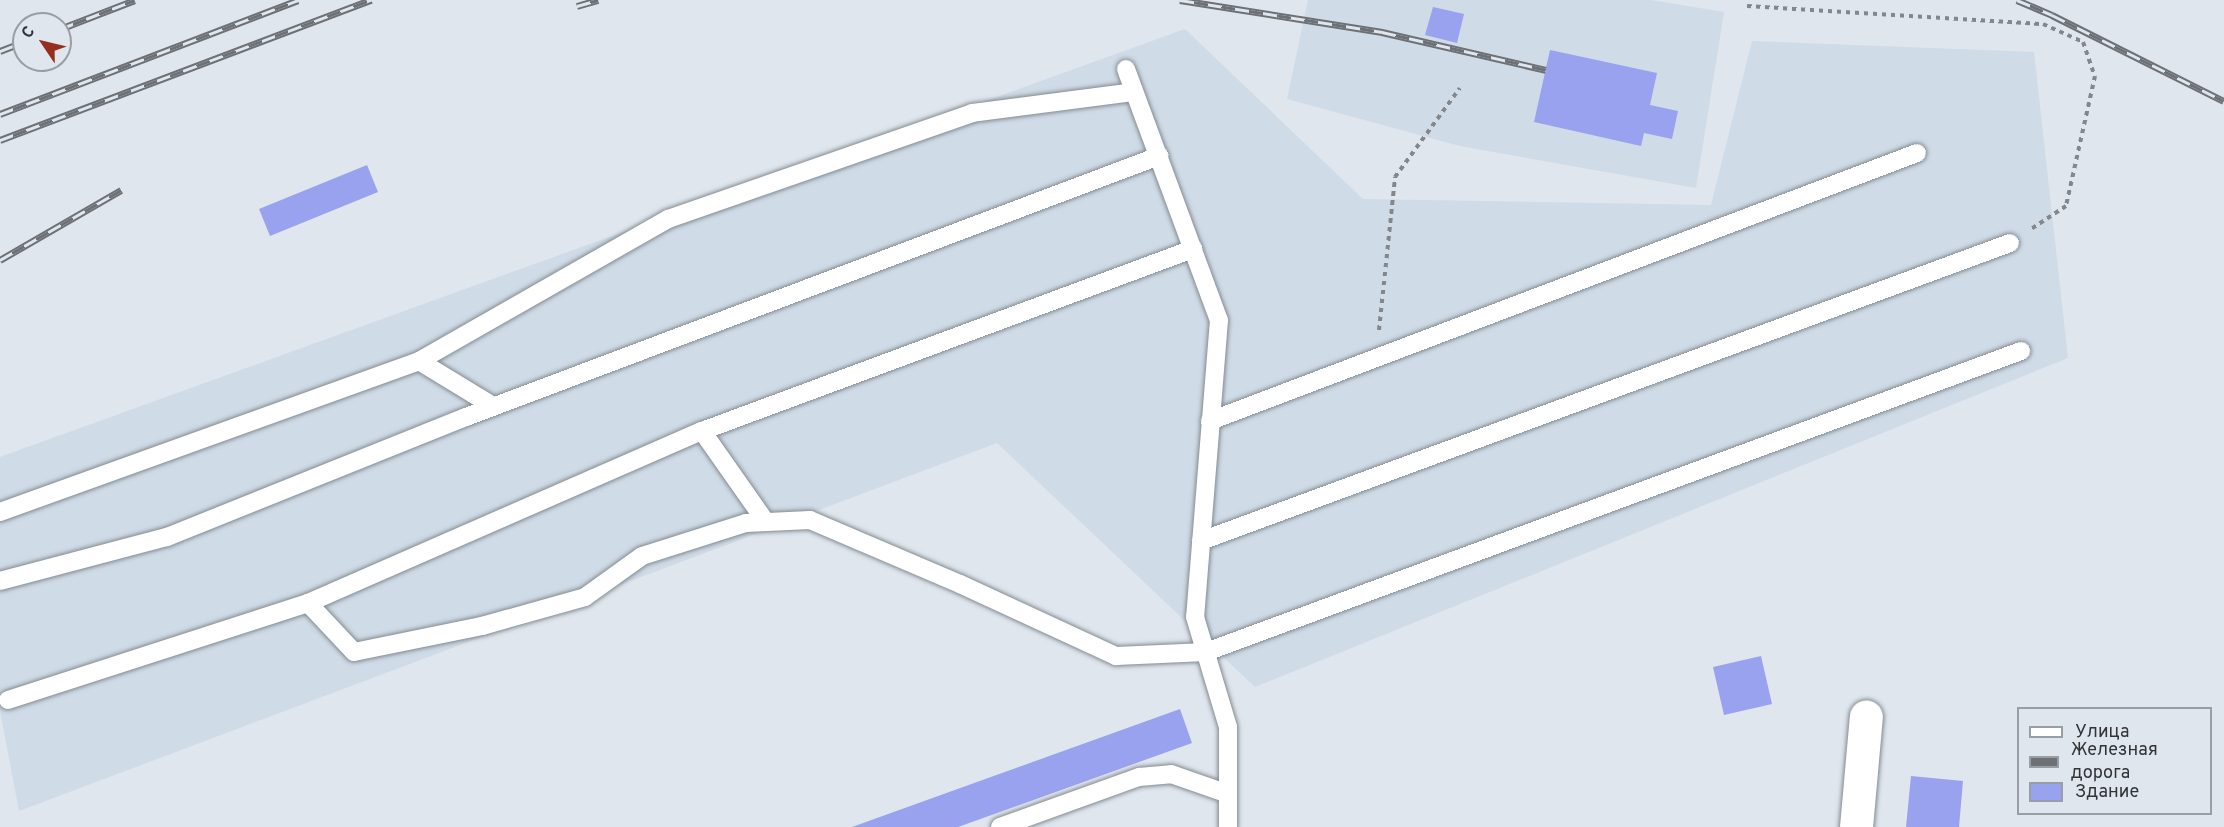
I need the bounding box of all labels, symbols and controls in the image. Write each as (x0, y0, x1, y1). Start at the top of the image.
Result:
north arrow (12, 12, 72, 72)
text: С (18, 23, 40, 43)
legend (2017, 707, 2212, 815)
text: Улица (2075, 721, 2129, 744)
text: Железная дорога (2071, 739, 2158, 785)
text: Здание (2075, 781, 2139, 804)

